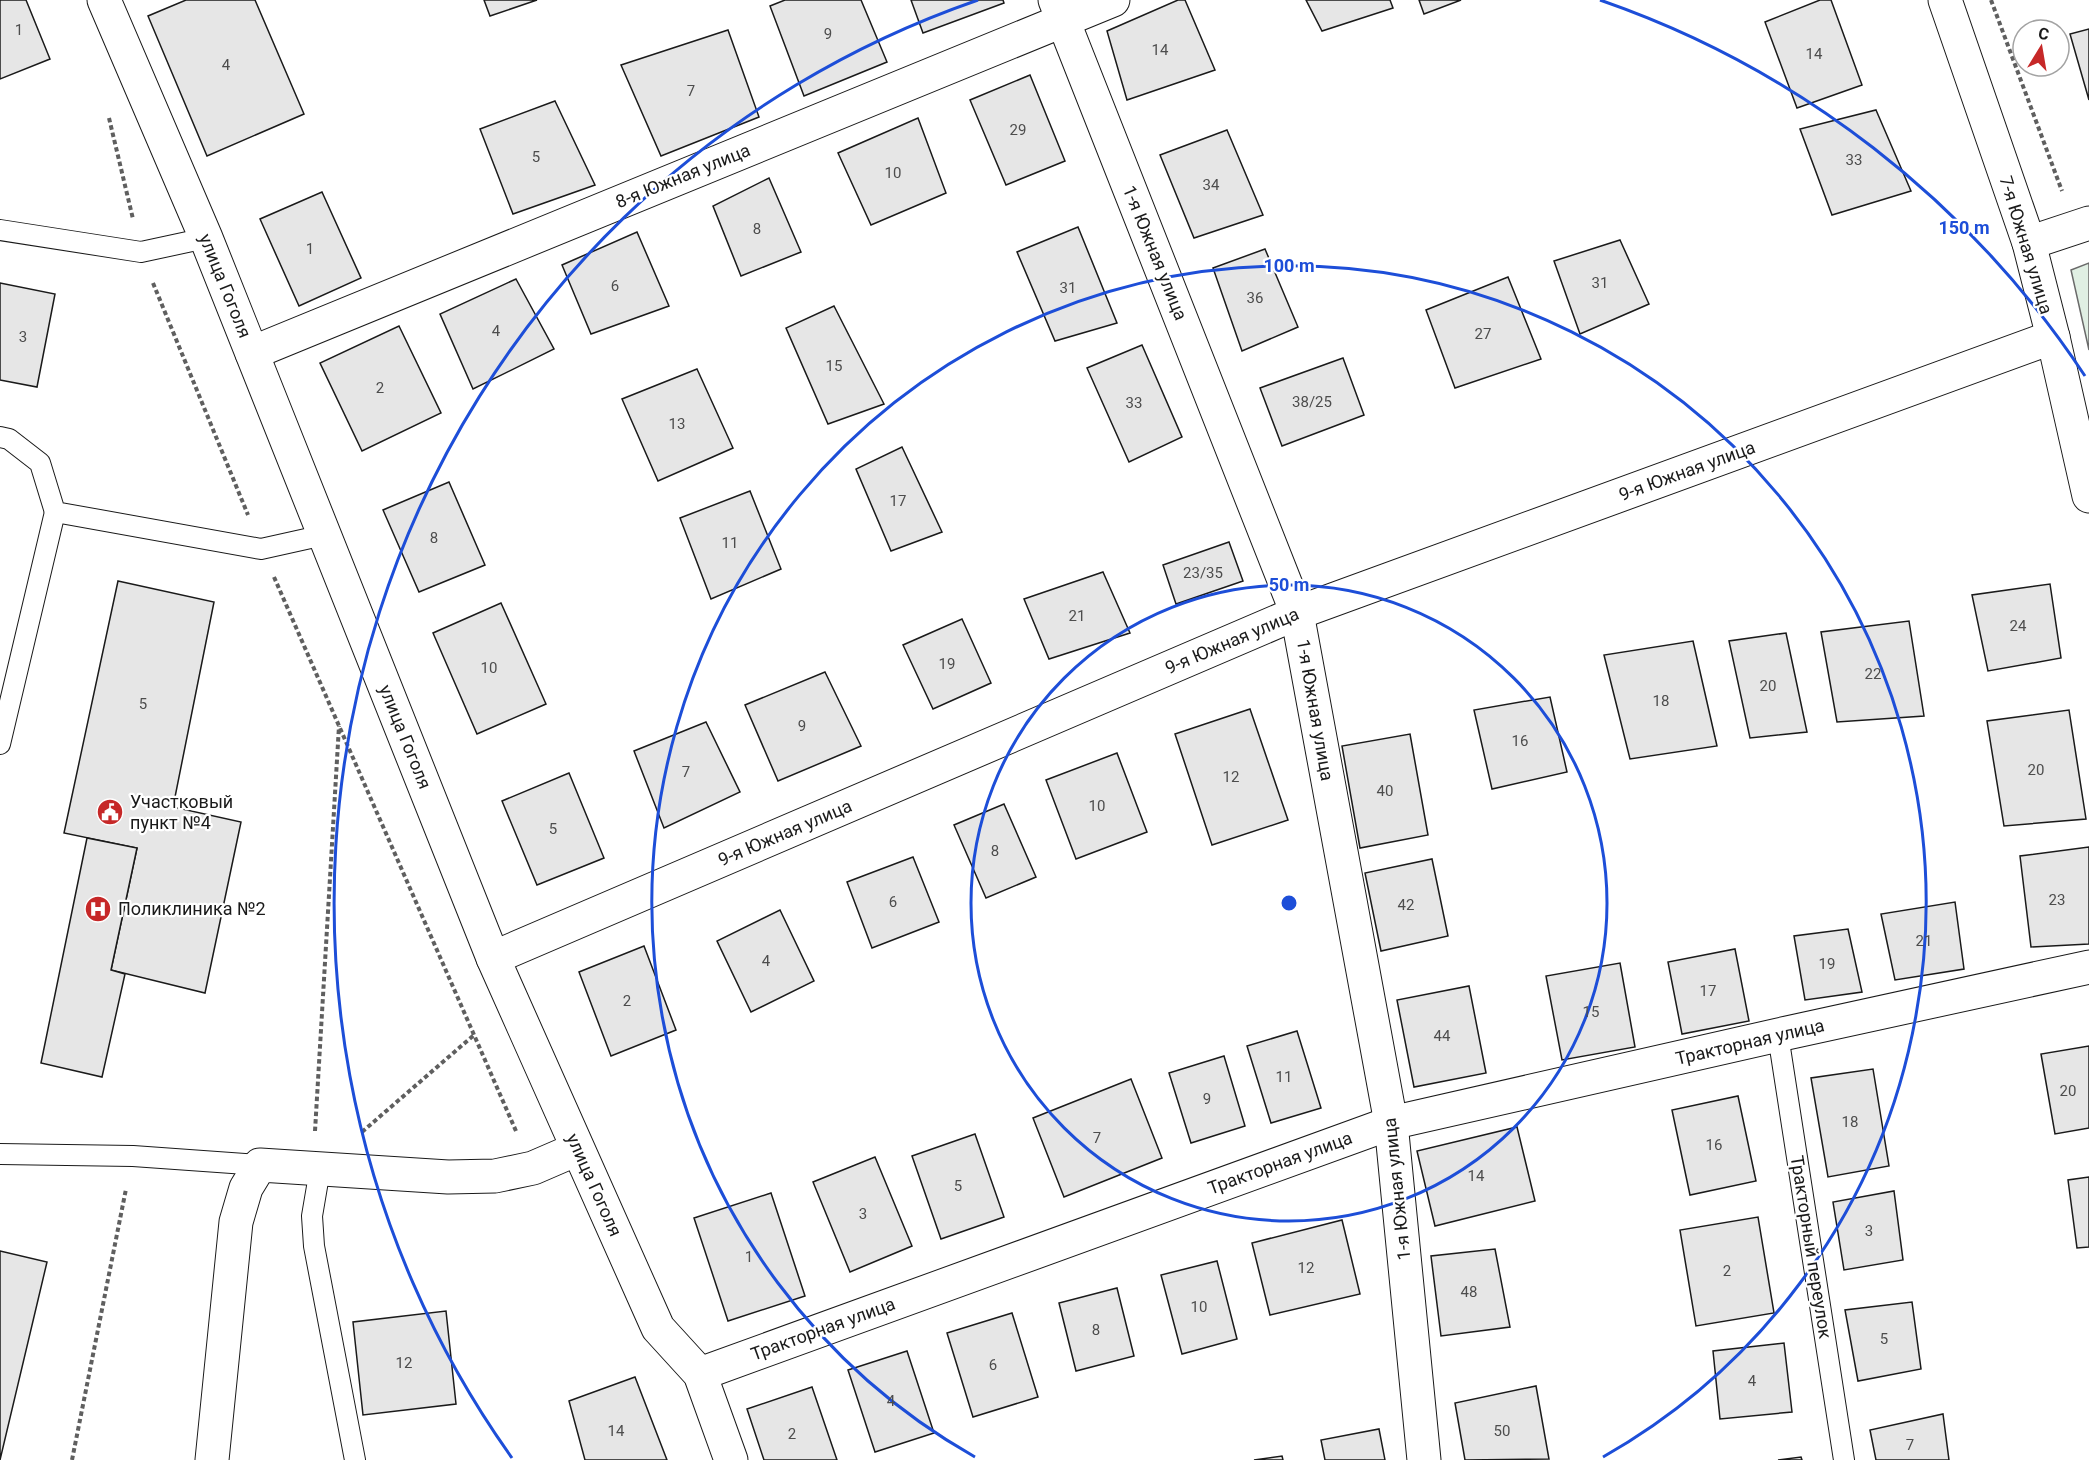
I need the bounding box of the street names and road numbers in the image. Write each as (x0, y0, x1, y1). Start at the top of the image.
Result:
street label: 8-я Южная улица (612, 139, 753, 212)
street label: 7-я Южная улица (1995, 173, 2057, 316)
street label: 1-я Южная улица (1119, 182, 1192, 323)
street label: улица Гоголя (195, 231, 256, 341)
street label: 9-я Южная улица (1616, 436, 1758, 505)
street label: 9-я Южная улица (1162, 603, 1302, 678)
street label: 1-я Южная улица (1293, 638, 1338, 782)
street label: улица Гоголя (375, 682, 436, 792)
street label: 9-я Южная улица (715, 795, 855, 870)
street label: Тракторная улица (1673, 1014, 1826, 1069)
street label: 1-я Южная улица (1379, 1117, 1414, 1261)
street label: Тракторная улица (1205, 1127, 1355, 1198)
street label: улица Гоголя (562, 1130, 626, 1239)
street label: Тракторный переулок (1787, 1154, 1836, 1340)
street label: Тракторная улица (748, 1293, 898, 1364)

